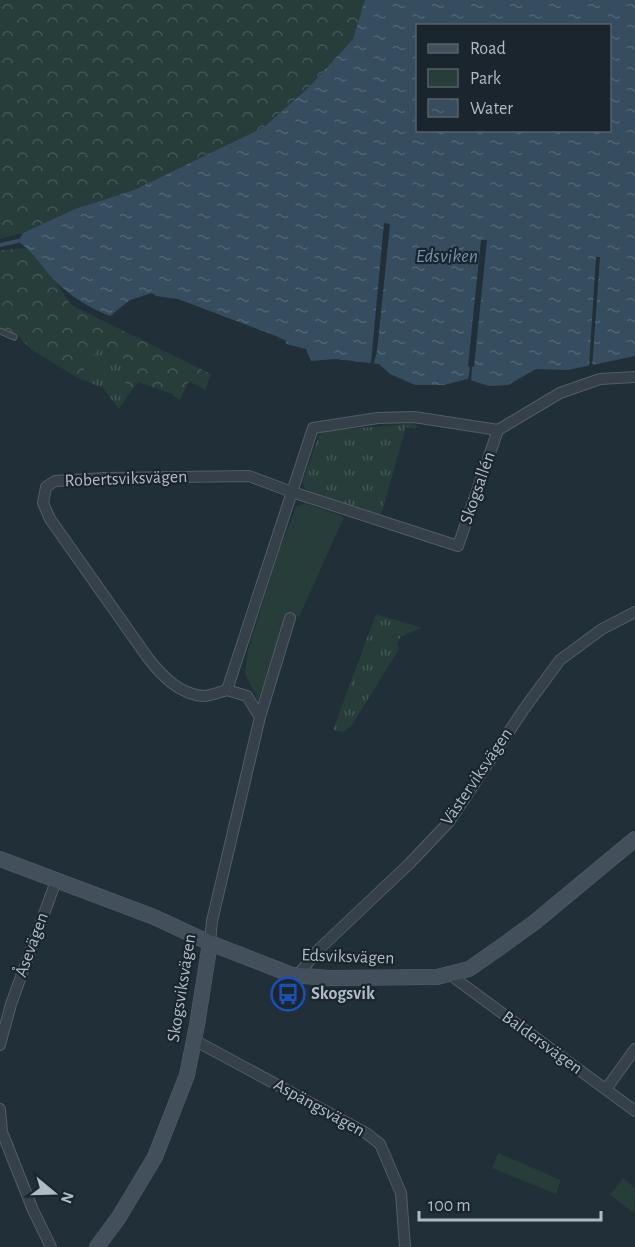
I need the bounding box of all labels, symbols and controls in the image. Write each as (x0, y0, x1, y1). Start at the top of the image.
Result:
legend (416, 24, 611, 132)
text: Road (470, 40, 506, 58)
text: Park (470, 70, 502, 88)
text: Water (470, 100, 513, 118)
water label: Edsviken (416, 246, 478, 266)
street label: Skogsallén (457, 449, 499, 527)
street label: Robertsviksvägen (64, 468, 188, 490)
street label: Västerviksvägen (438, 725, 516, 829)
street label: Åsevägen (9, 909, 52, 980)
street label: Skogsviksvägen (165, 933, 199, 1043)
street label: Edsviksvägen (301, 946, 395, 968)
bus stop icon: Skogsvik (270, 976, 306, 1012)
place label: Skogsvik (311, 985, 375, 1003)
street label: Baldersvägen (498, 1008, 586, 1078)
street label: Aspängsvägen (270, 1076, 368, 1140)
north arrow (24, 1163, 84, 1223)
scale bar (419, 1184, 600, 1222)
text: N (58, 1190, 77, 1205)
text: 100 m (428, 1197, 471, 1215)

